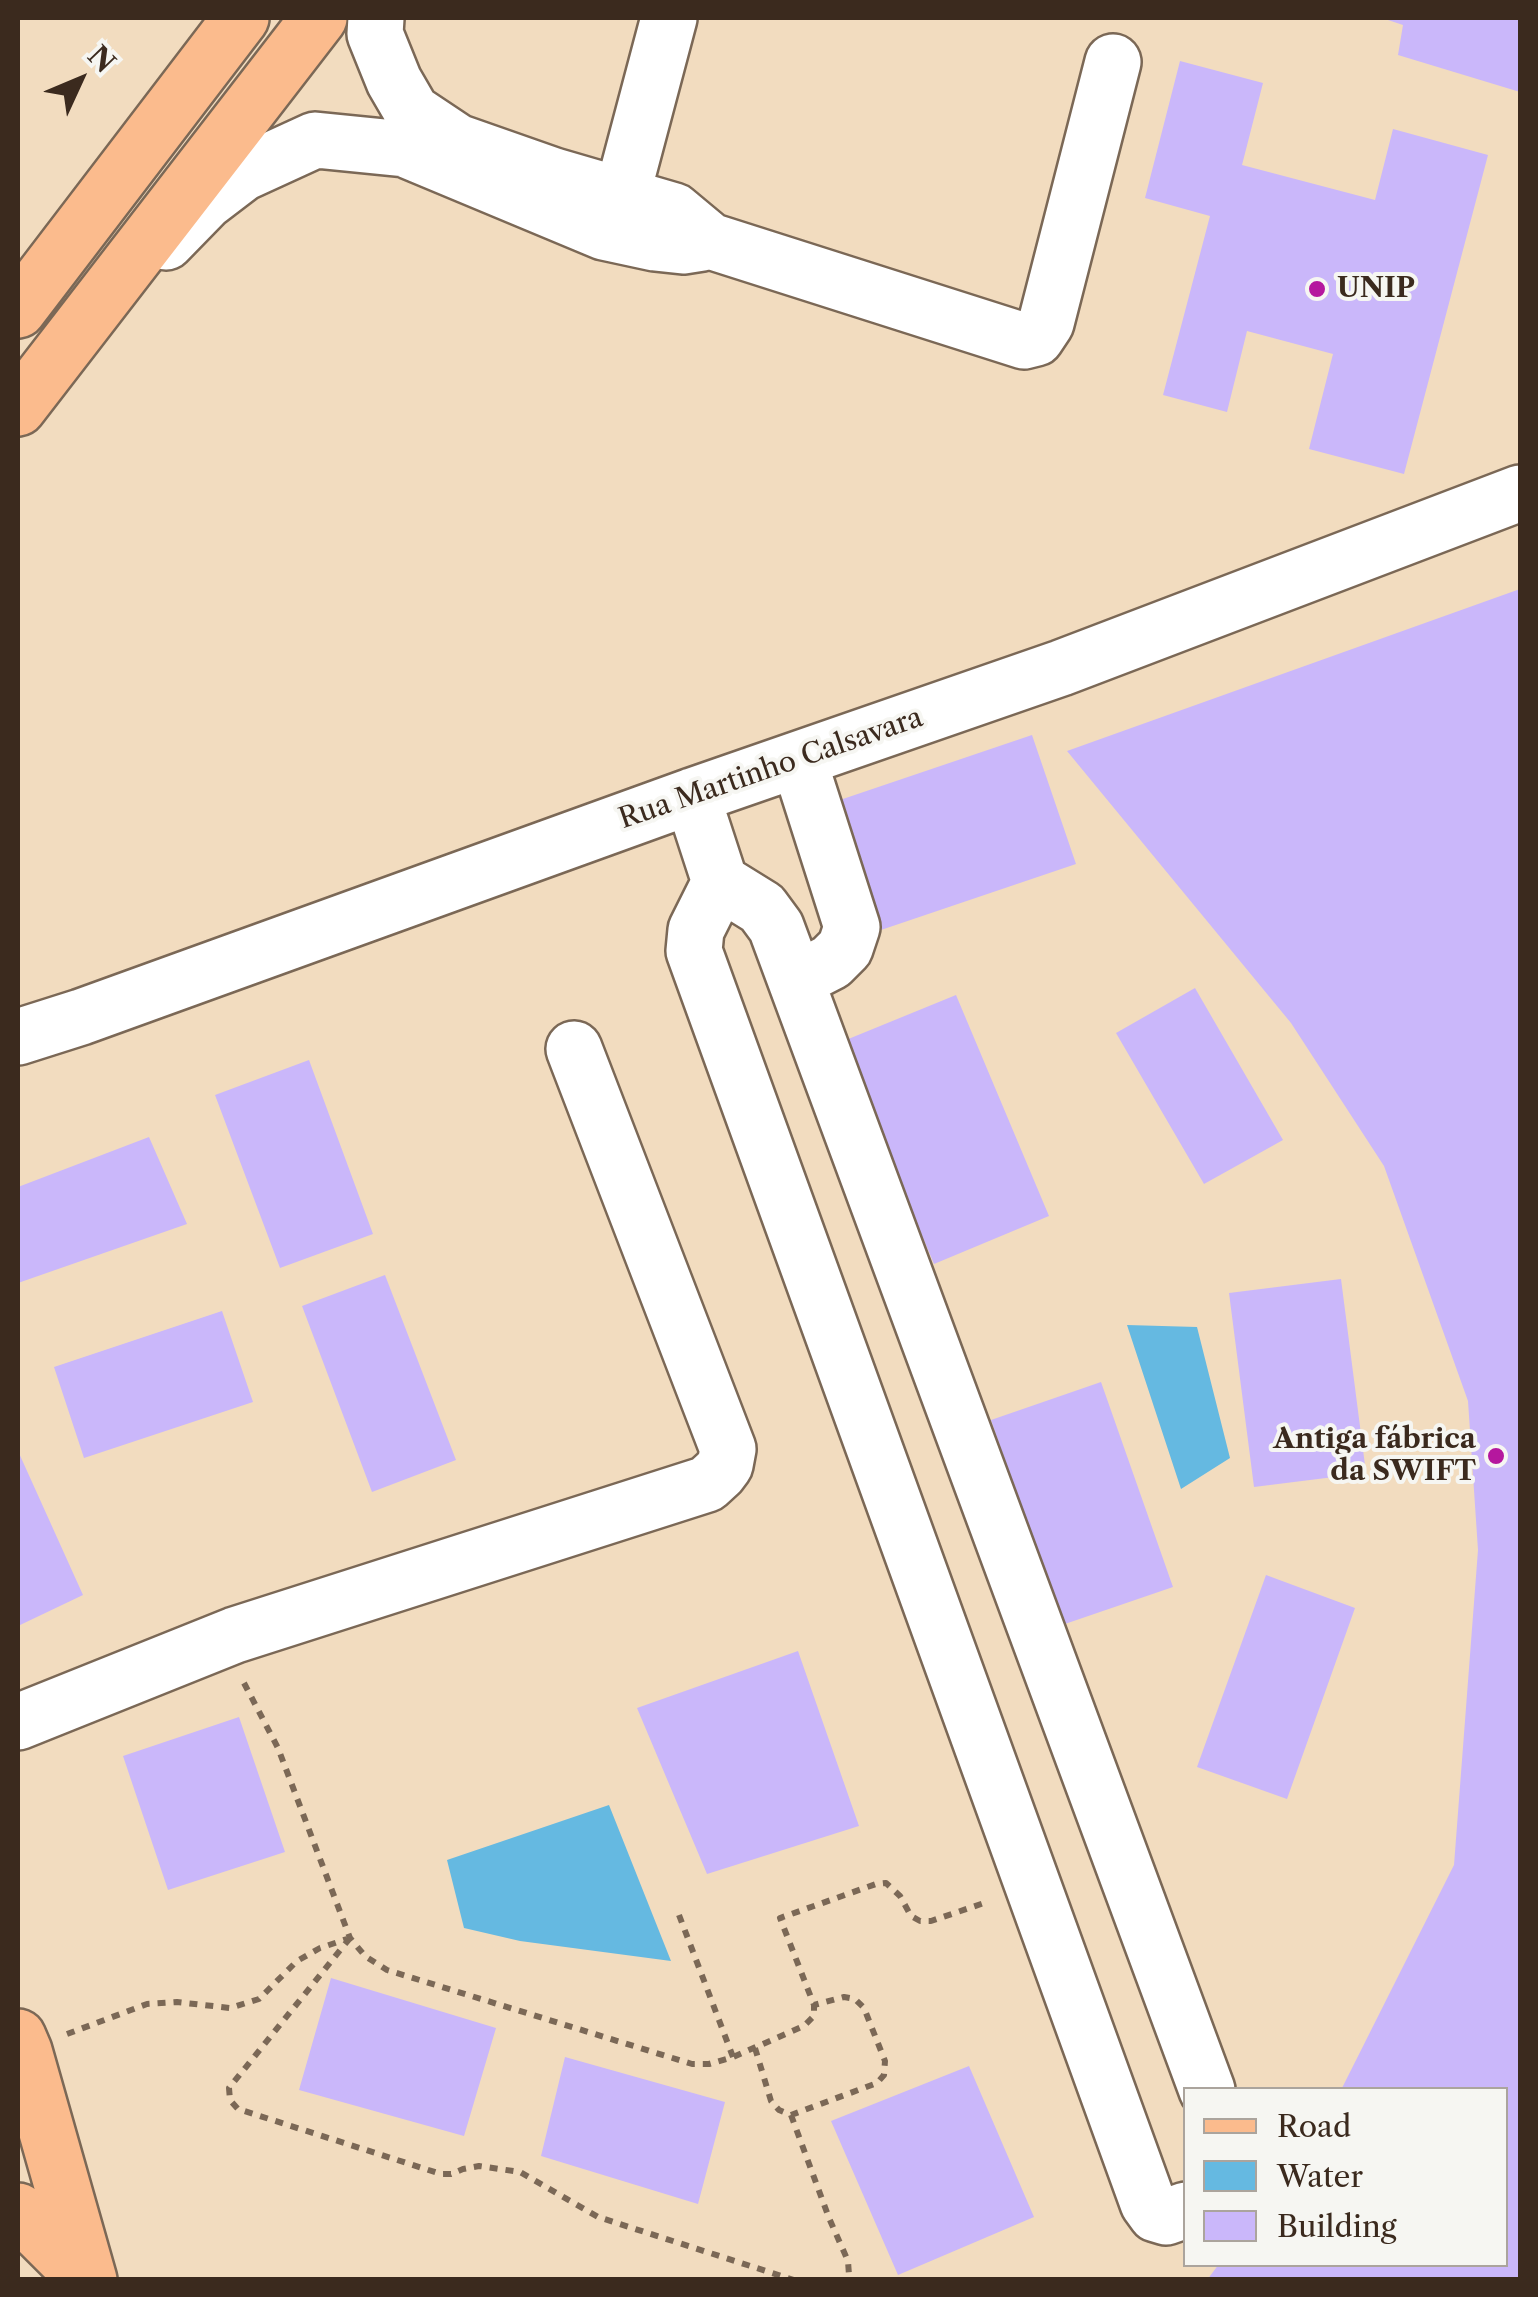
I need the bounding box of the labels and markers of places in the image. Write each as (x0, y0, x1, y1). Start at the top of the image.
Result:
place label: UNIP (1337, 272, 1415, 306)
marker: UNIP (1306, 278, 1328, 300)
place label: Antiga fábrica da SWIFT (1273, 1423, 1476, 1489)
marker: Antiga fábrica da SWIFT (1485, 1445, 1507, 1467)

